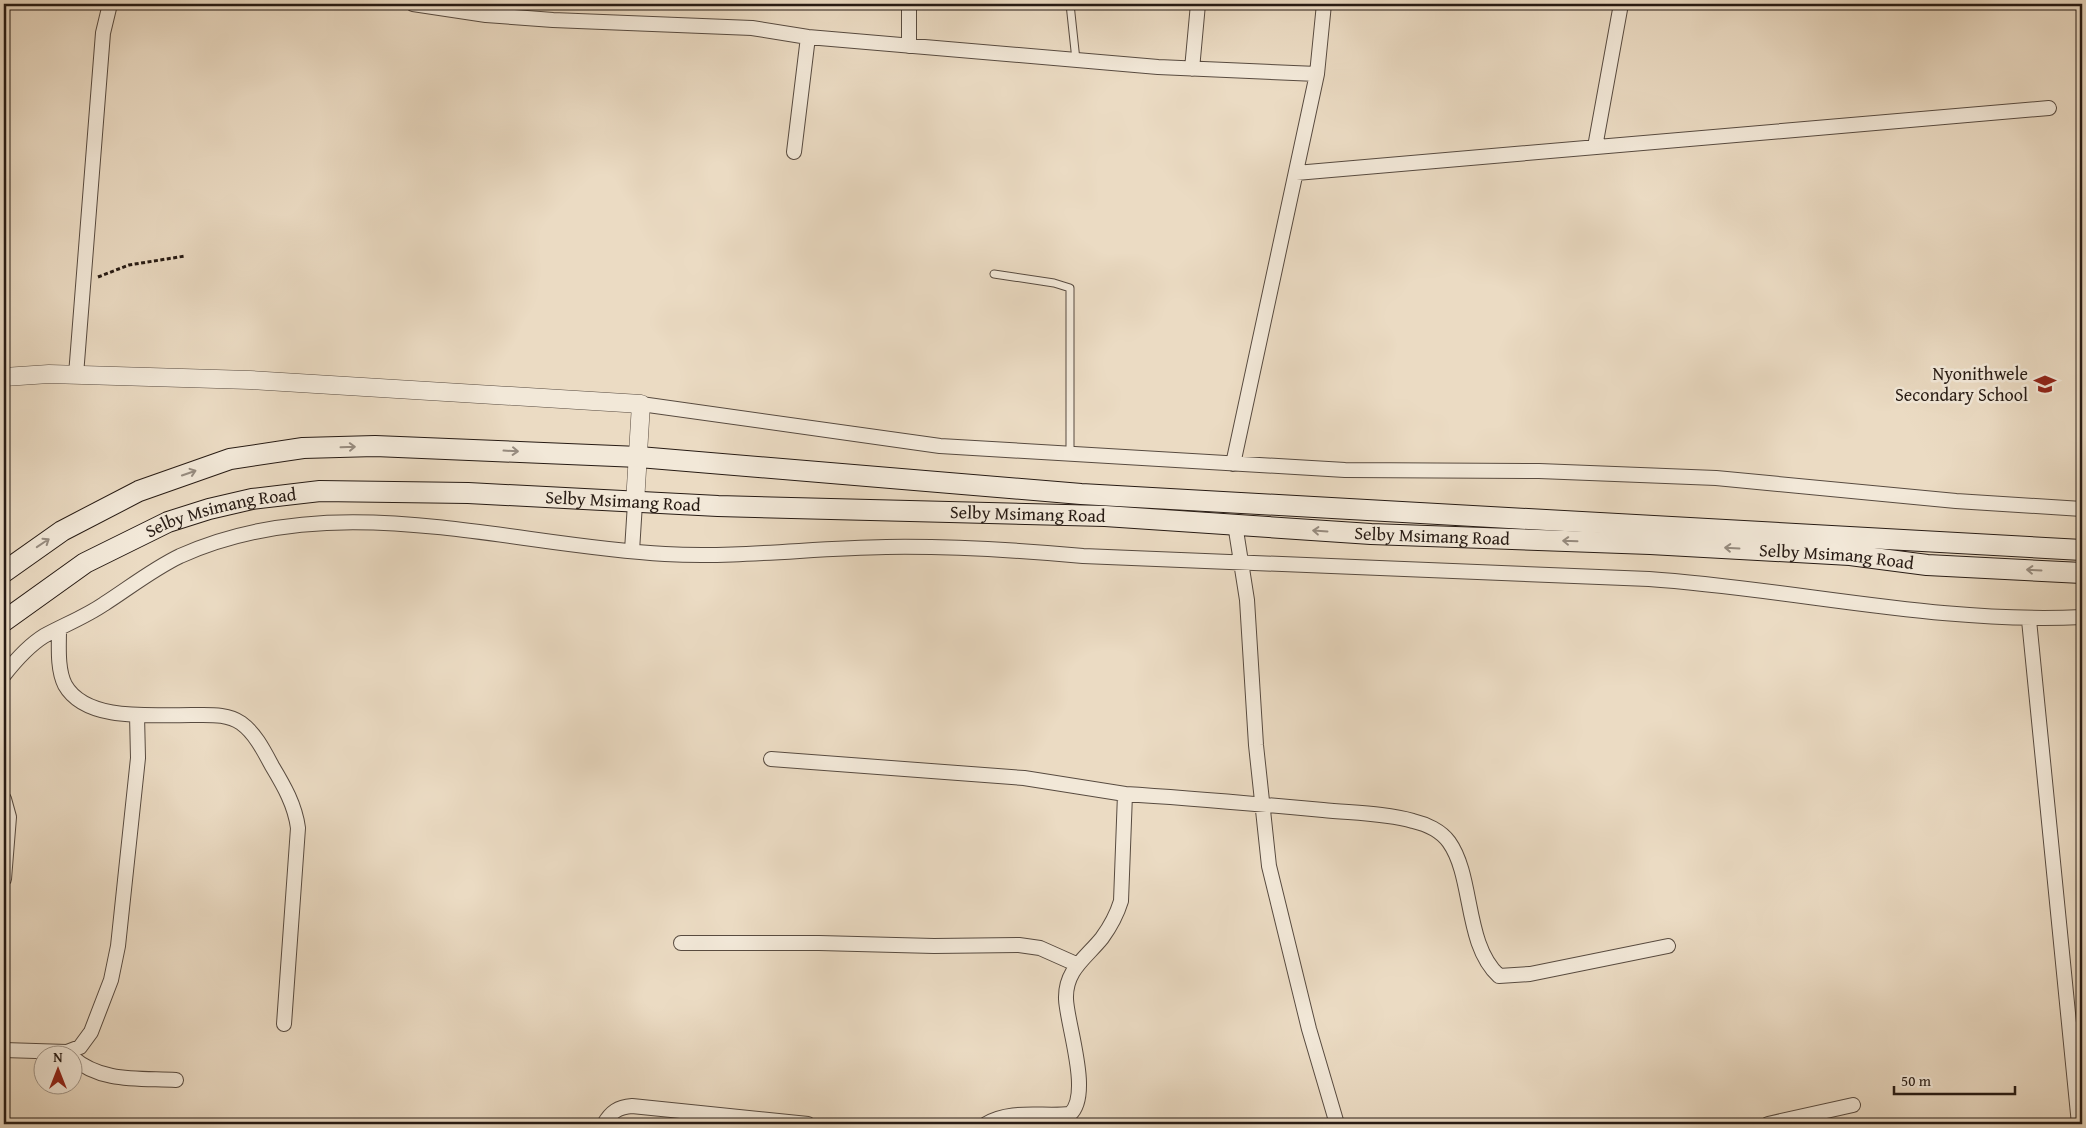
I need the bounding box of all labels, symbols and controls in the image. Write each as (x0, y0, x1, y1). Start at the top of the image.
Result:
place label: Nyonithwele Secondary School (1895, 360, 2028, 408)
school or university icon: Nyonithwele Secondary School (2032, 371, 2058, 397)
one-way arrow (340, 442, 356, 451)
one-way arrow (502, 447, 518, 456)
one-way arrow (181, 468, 197, 478)
street label: Selby Msimang Road (140, 480, 298, 544)
street label: Selby Msimang Road (545, 483, 702, 518)
street label: Selby Msimang Road (950, 498, 1106, 529)
street label: Selby Msimang Road (1353, 519, 1511, 552)
one-way arrow (1312, 526, 1328, 535)
street label: Selby Msimang Road (1758, 536, 1916, 576)
one-way arrow (1562, 537, 1578, 546)
one-way arrow (36, 538, 50, 549)
one-way arrow (1724, 544, 1740, 553)
one-way arrow (2026, 566, 2042, 575)
north arrow (32, 1046, 82, 1096)
text: N (53, 1047, 63, 1067)
scale bar (1894, 1063, 2015, 1095)
text: 50 m (1901, 1070, 1932, 1091)

